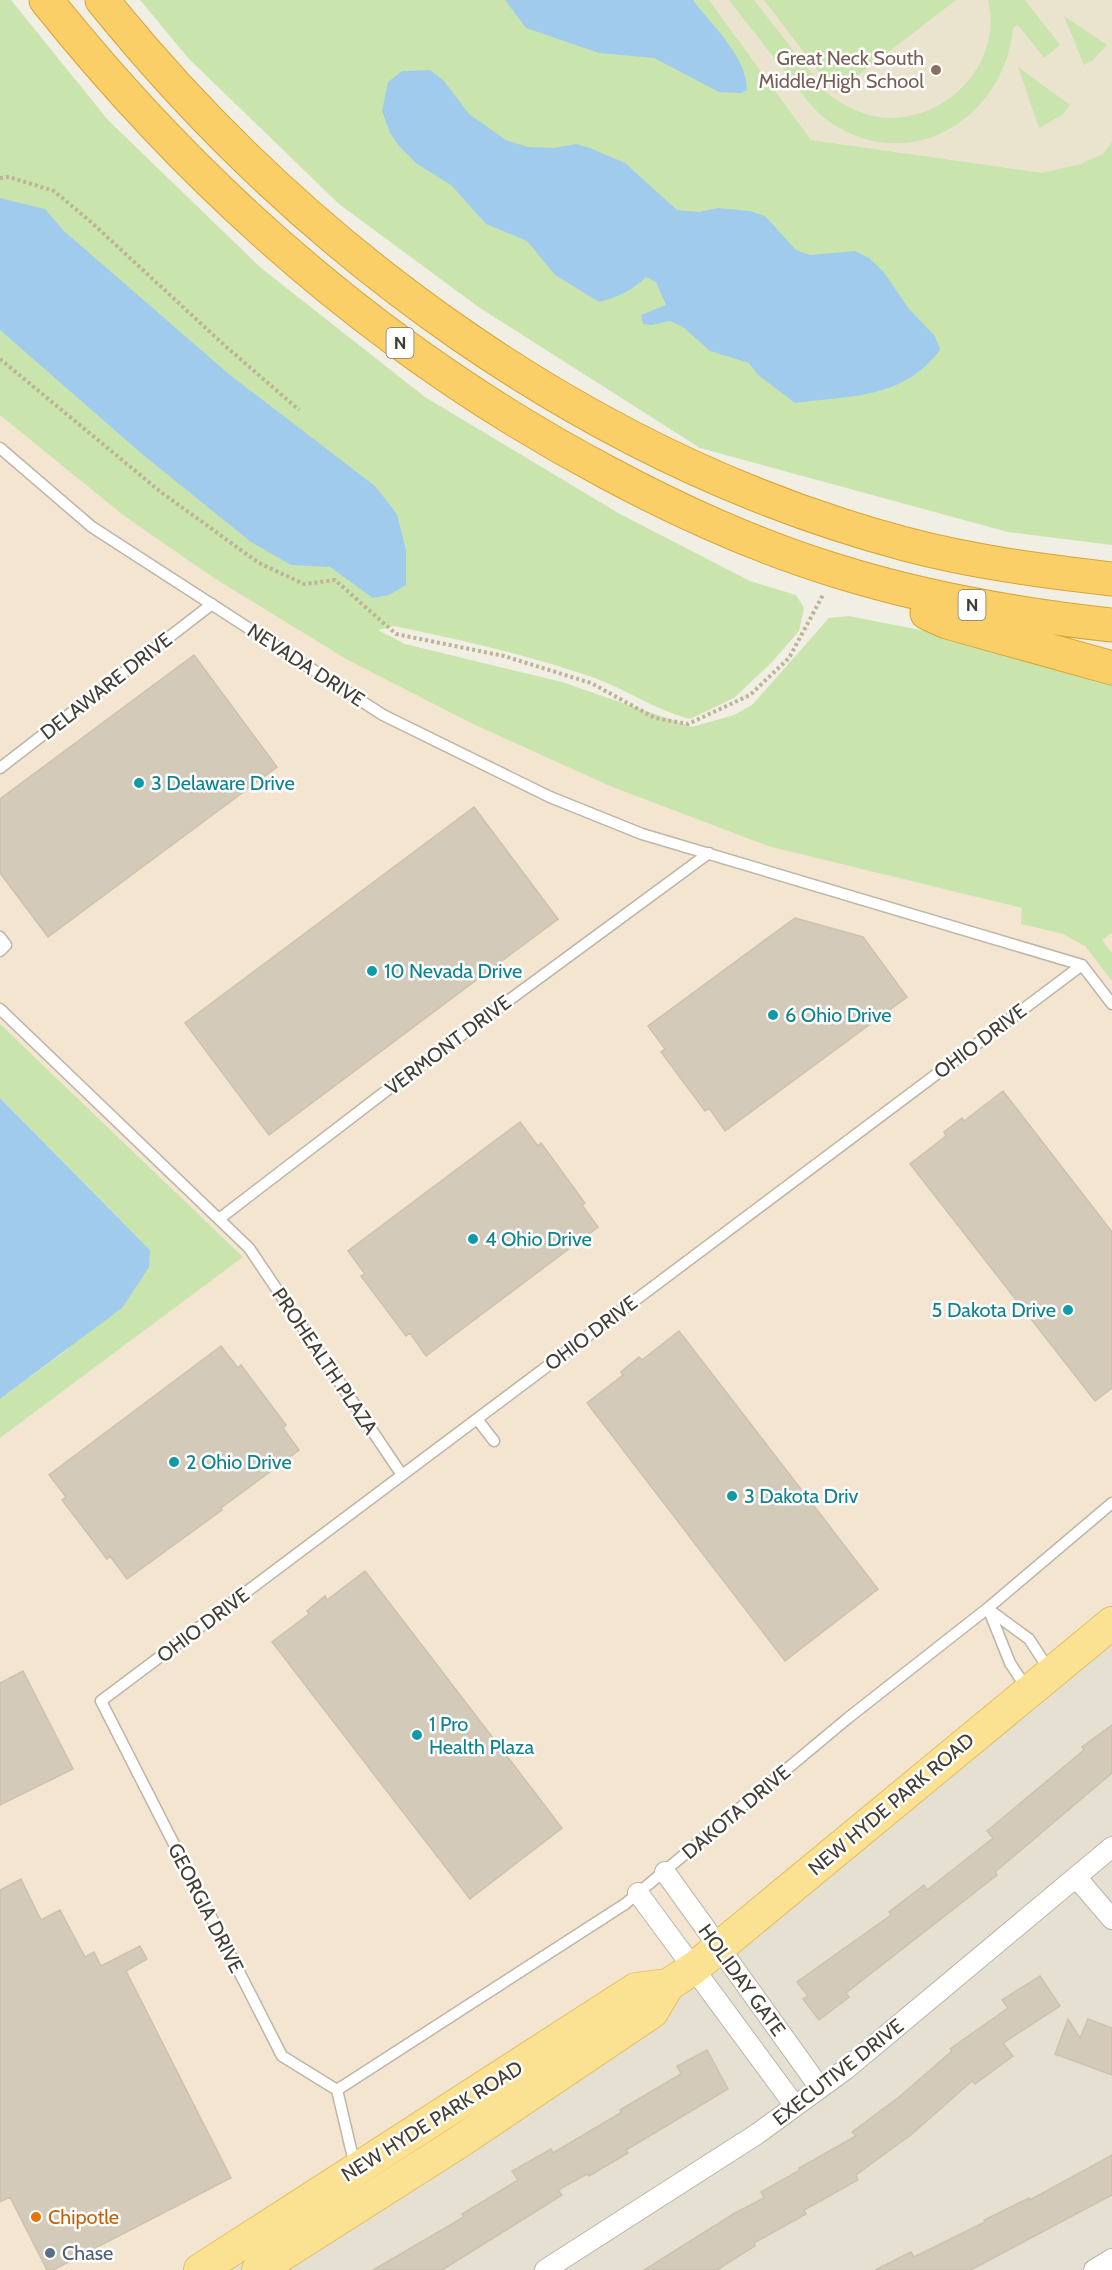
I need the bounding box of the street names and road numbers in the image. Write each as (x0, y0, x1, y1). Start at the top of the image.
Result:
road number: N (386, 328, 414, 358)
road number: N (958, 590, 986, 620)
street label: NEVADA DRIVE (243, 618, 369, 712)
street label: DELAWARE DRIVE (35, 627, 177, 745)
street label: VERMONT DRIVE (380, 990, 516, 1100)
street label: OHIO DRIVE (929, 998, 1031, 1084)
street label: PROHEALTH PLAZA (267, 1283, 383, 1439)
street label: OHIO DRIVE (540, 1290, 642, 1376)
street label: OHIO DRIVE (152, 1582, 254, 1668)
street label: NEW HYDE PARK ROAD (803, 1728, 979, 1880)
street label: DAKOTA DRIVE (677, 1760, 795, 1864)
street label: GEORGIA DRIVE (163, 1839, 249, 1977)
street label: HOLIDAY GATE (693, 1919, 791, 2041)
street label: EXECUTIVE DRIVE (768, 2014, 908, 2130)
street label: NEW HYDE PARK ROAD (337, 2055, 527, 2187)

